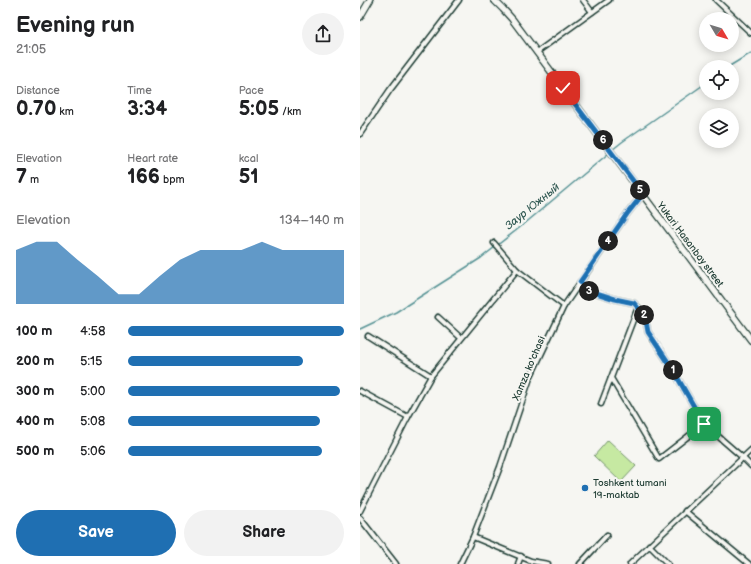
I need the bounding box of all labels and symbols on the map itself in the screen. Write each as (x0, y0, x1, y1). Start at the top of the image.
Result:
north arrow (699, 12, 739, 52)
pin (546, 71, 580, 105)
pin: 6 (593, 130, 613, 150)
water label: Заур Южный (503, 180, 563, 232)
pin: 5 (630, 180, 650, 200)
street label: Yukari Hasanbay street (654, 199, 726, 290)
pin: 4 (598, 231, 618, 251)
pin: 3 (579, 281, 599, 301)
pin: 2 (634, 305, 654, 325)
street label: Xamza ko'chasi (510, 334, 548, 403)
pin: 1 (663, 360, 683, 380)
pin (687, 407, 721, 441)
place label: Toshkent tumani 19-maktab (593, 477, 667, 501)
marker: Toshkent tumani 19-maktab (580, 483, 590, 493)

